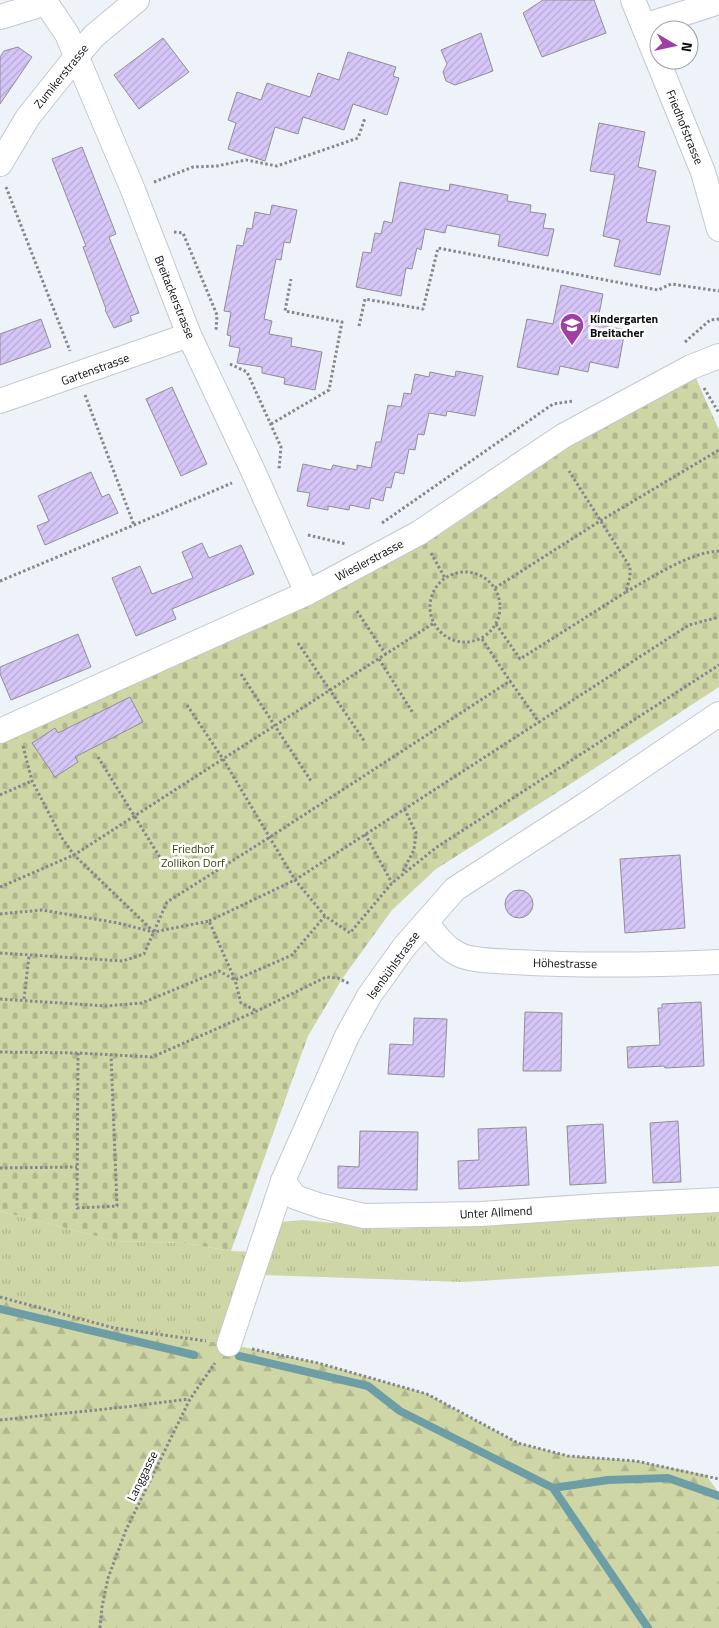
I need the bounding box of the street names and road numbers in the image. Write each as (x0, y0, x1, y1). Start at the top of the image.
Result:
street label: Zumikerstrasse (29, 40, 93, 112)
street label: Friedhofstrasse (661, 87, 709, 167)
street label: Breitackerstrasse (150, 252, 200, 342)
street label: Gartenstrasse (58, 348, 132, 390)
street label: Wieslerstrasse (331, 534, 407, 586)
street label: Isenbühlstrasse (362, 927, 424, 1003)
street label: Höhestrasse (533, 953, 597, 973)
street label: Unter Allmend (459, 1201, 533, 1223)
street label: Langgasse (122, 1448, 162, 1504)

